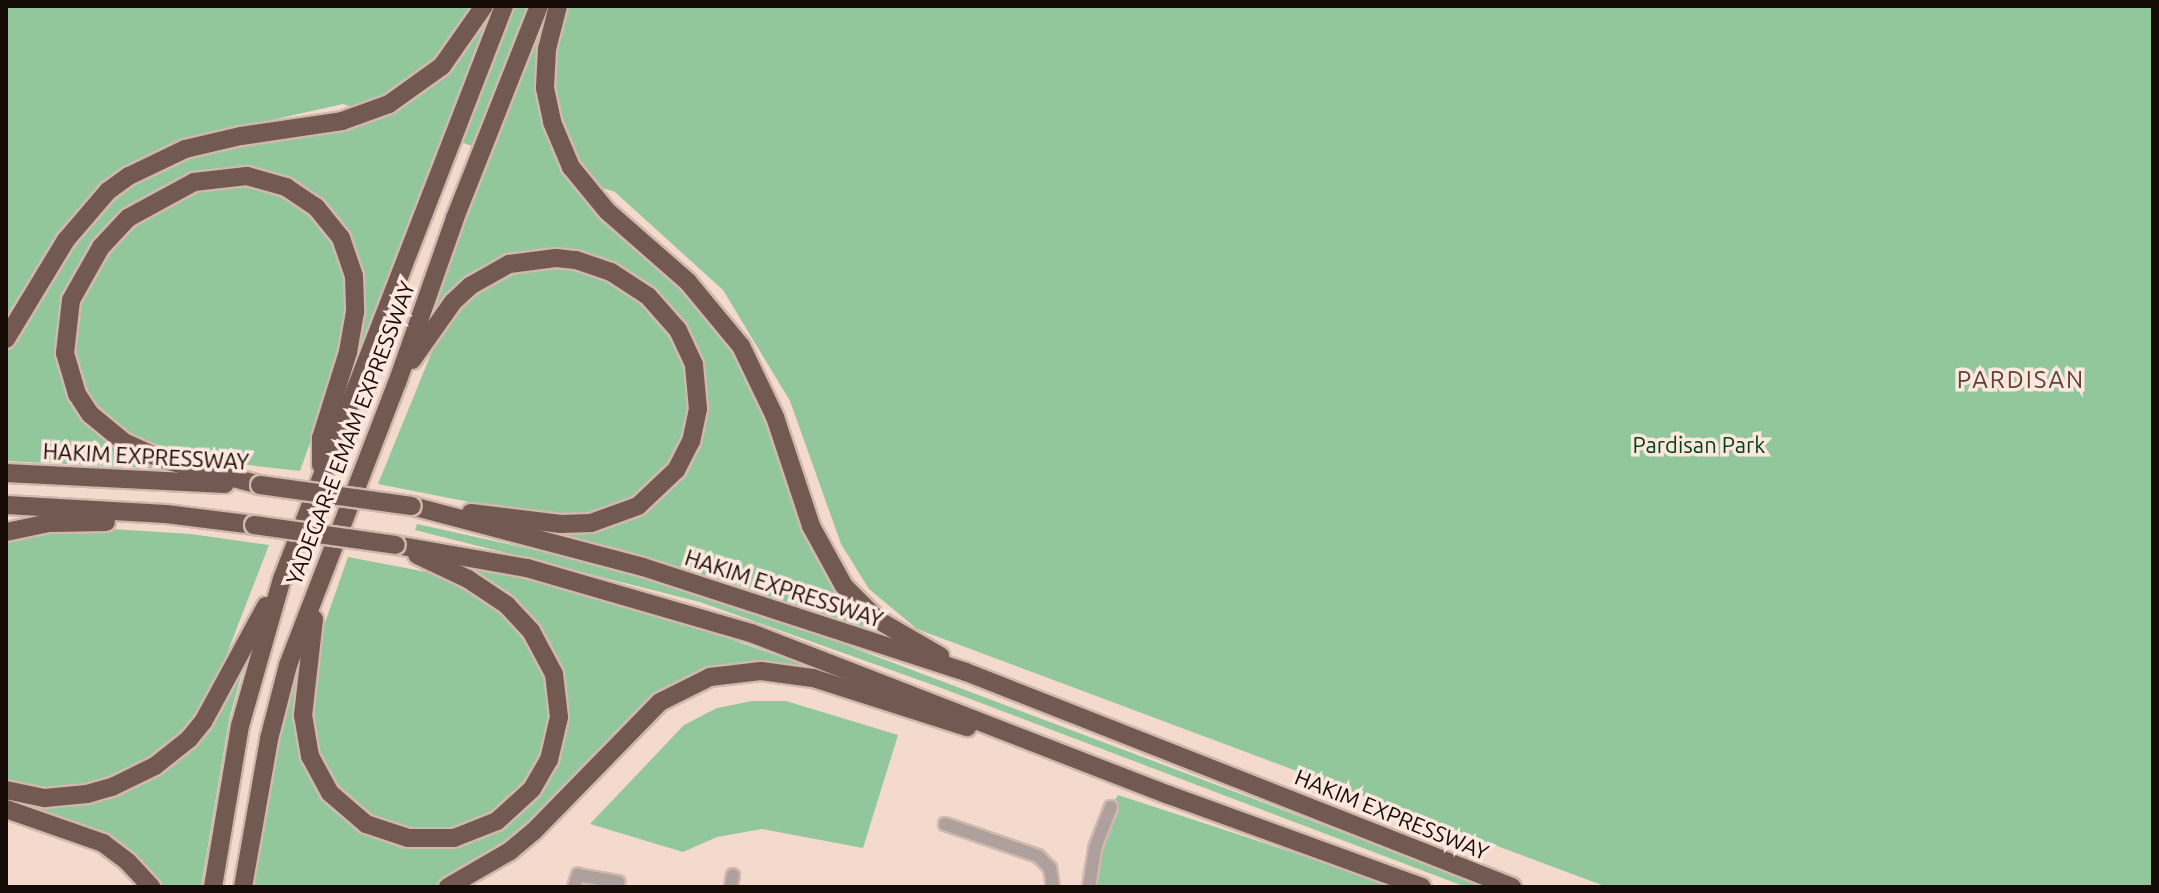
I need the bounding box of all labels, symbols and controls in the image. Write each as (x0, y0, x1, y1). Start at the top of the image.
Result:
street label: YADEGAR-E EMAM EXPRESSWAY (280, 277, 420, 589)
district label: PARDISAN (1957, 366, 2085, 394)
park label: Pardisan Park (1633, 432, 1765, 458)
street label: HAKIM EXPRESSWAY (42, 437, 250, 475)
street label: HAKIM EXPRESSWAY (682, 544, 886, 632)
street label: HAKIM EXPRESSWAY (1291, 763, 1493, 865)

